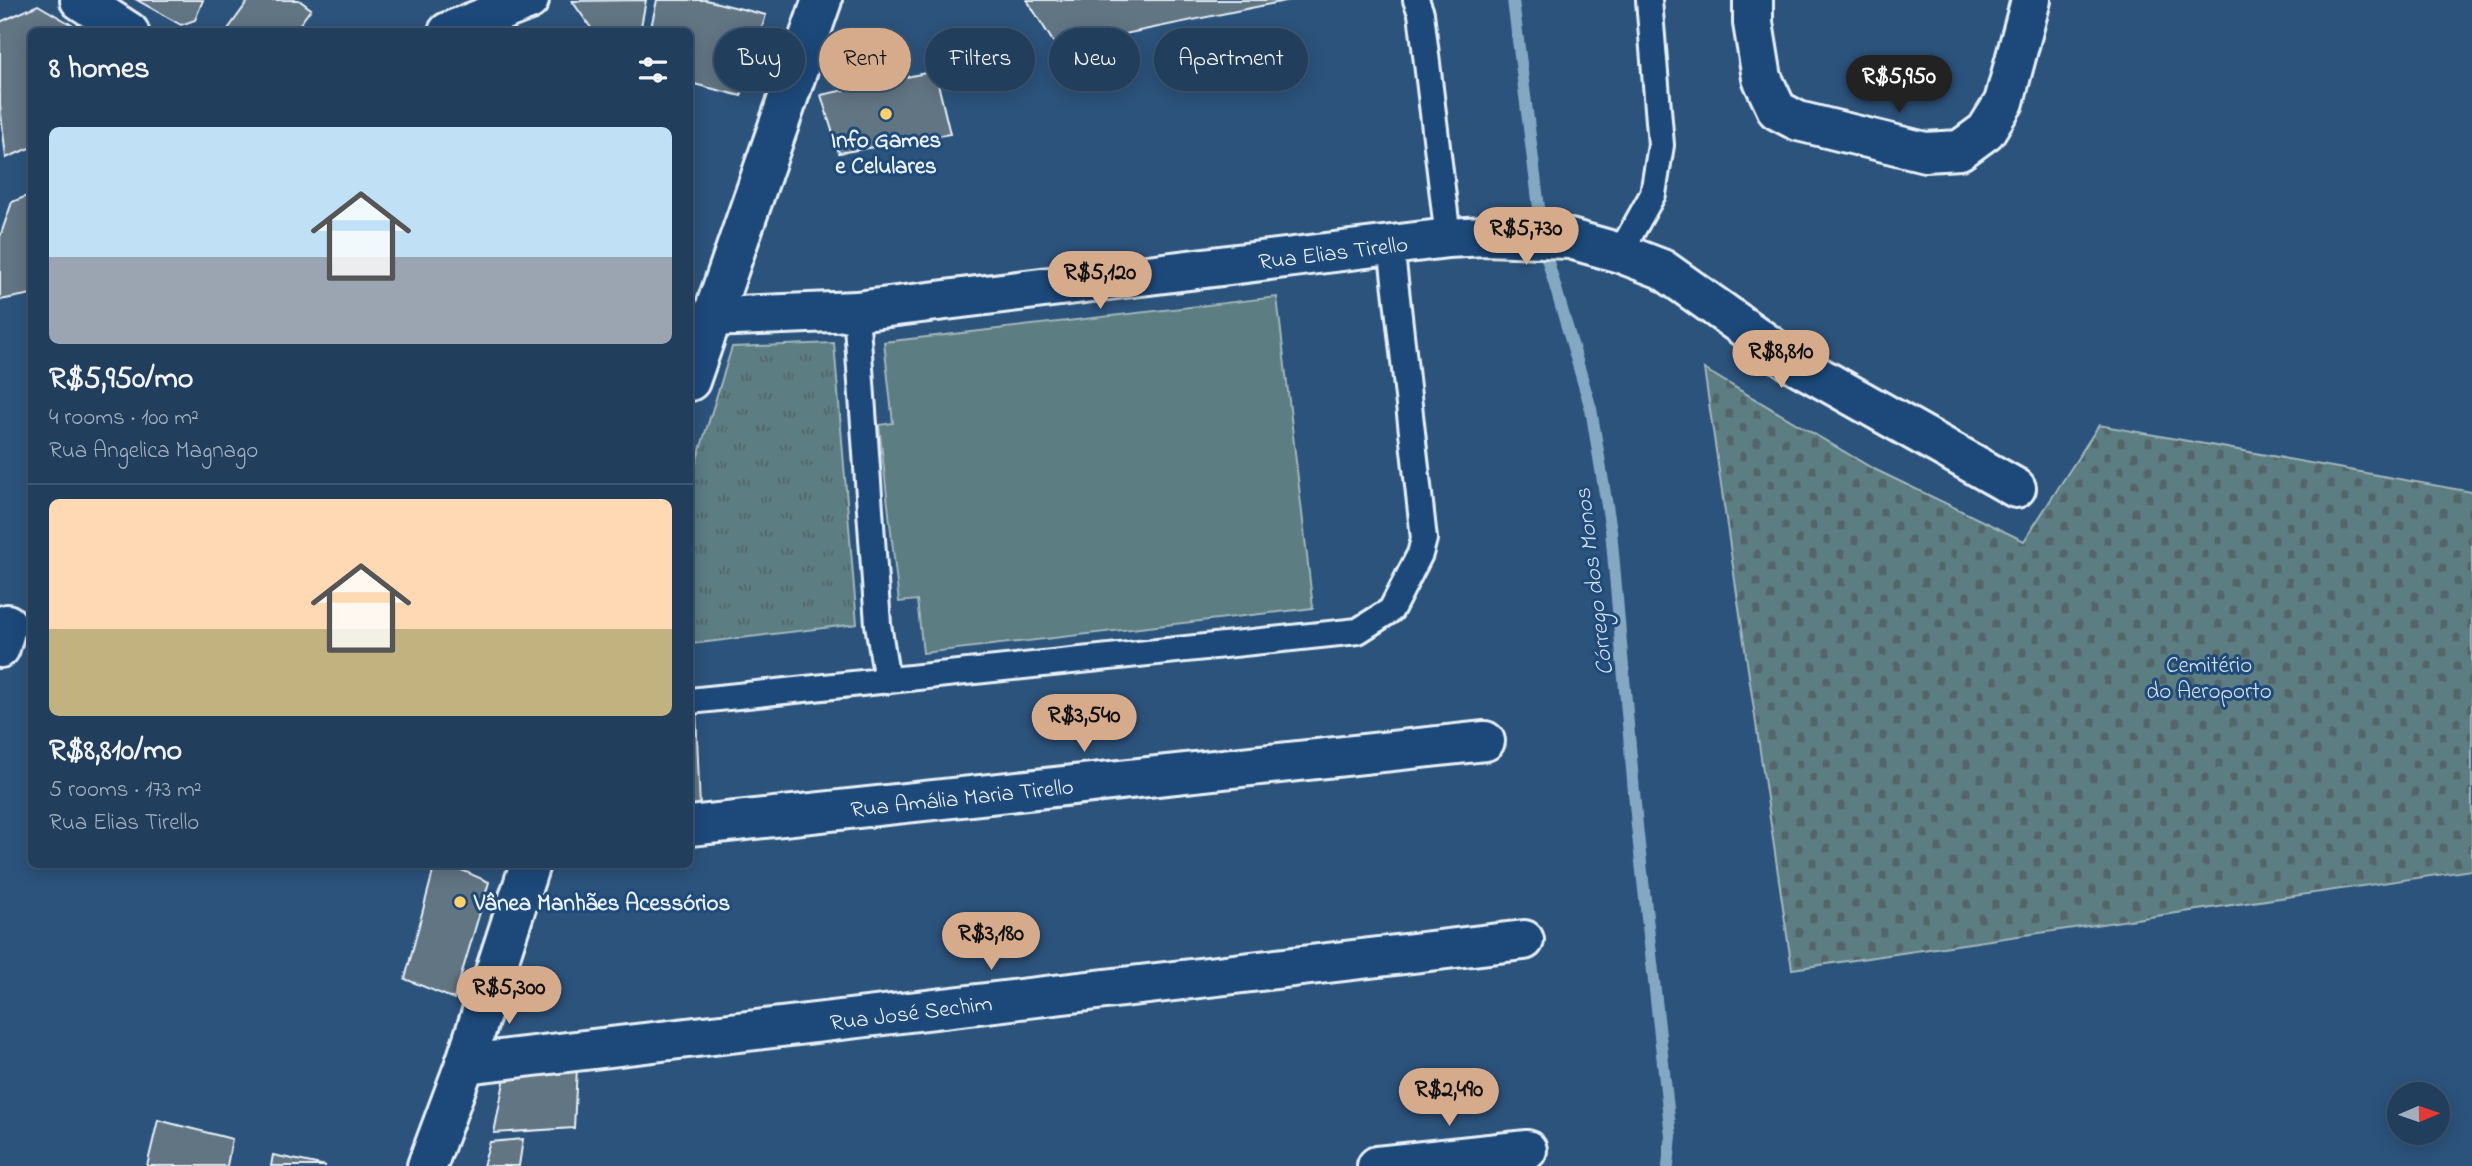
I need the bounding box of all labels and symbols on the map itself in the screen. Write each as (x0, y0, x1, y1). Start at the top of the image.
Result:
pin: R$5,950 (1834, 55, 1964, 115)
marker: Info Games e Celulares (878, 106, 894, 122)
place label: Info Games e Celulares (831, 125, 942, 184)
pin: R$5,730 (1461, 208, 1591, 267)
street label: Rua Elias Tirello (1257, 229, 1410, 280)
pin: R$5,120 (1035, 252, 1165, 311)
pin: R$8,810 (1716, 330, 1846, 390)
water label: Córrego dos Monos (1567, 485, 1624, 677)
park label: Cemitério do Aeroporto (2146, 650, 2272, 709)
pin: R$3,540 (1019, 694, 1149, 754)
street label: Rua Amália Maria Tirello (849, 771, 1075, 828)
place label: Vânea Manhães Acessórios (473, 888, 730, 921)
marker: Vânea Manhães Acessórios (452, 894, 468, 910)
pin: R$3,180 (926, 912, 1056, 972)
pin: R$5,300 (444, 967, 574, 1026)
street label: Rua José Sechim (828, 988, 994, 1041)
pin: R$2,490 (1384, 1068, 1514, 1128)
north arrow (2387, 1082, 2450, 1144)

